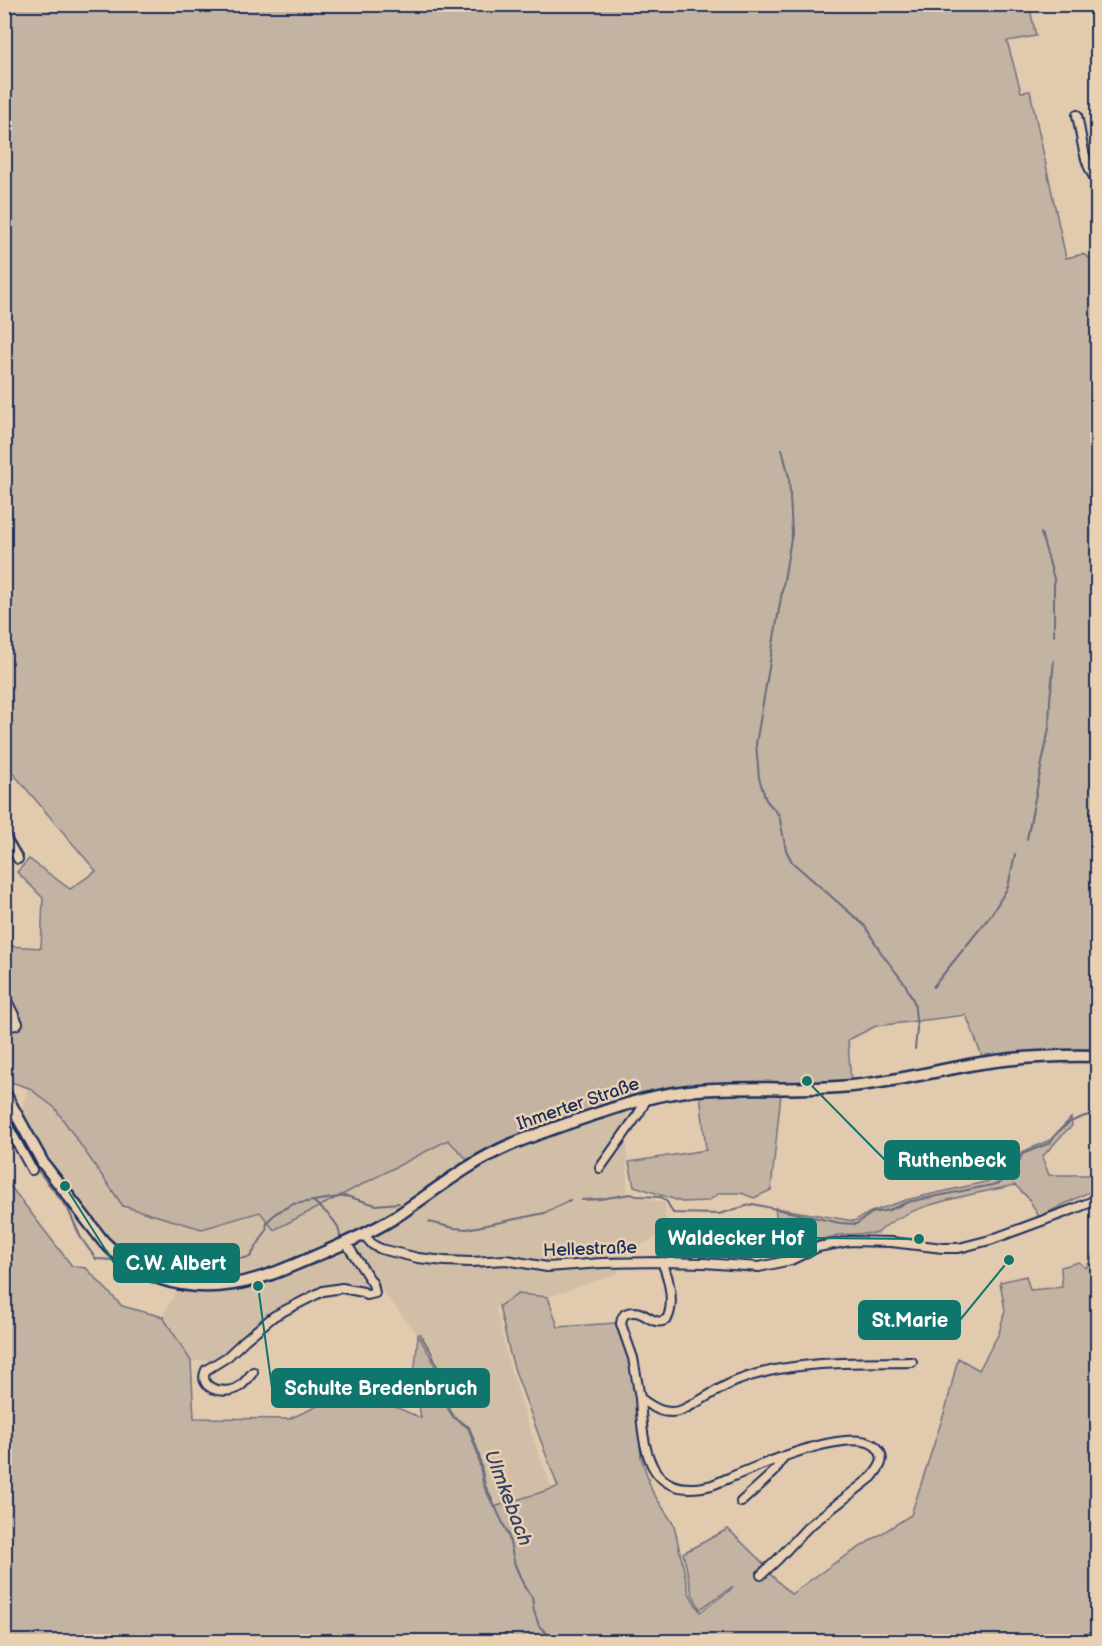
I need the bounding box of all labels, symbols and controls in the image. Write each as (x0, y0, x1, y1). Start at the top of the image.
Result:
street label: Ihmerter Straße (514, 1073, 642, 1135)
callout: Ruthenbeck (885, 1141, 1019, 1179)
text: Ruthenbeck (897, 1149, 1007, 1173)
callout: Waldecker Hof (656, 1219, 816, 1257)
text: Waldecker Hof (668, 1227, 805, 1251)
street label: Hellestraße (543, 1237, 638, 1261)
callout: C.W. Albert (114, 1244, 239, 1282)
text: C.W. Albert (126, 1252, 227, 1276)
callout: St.Marie (859, 1301, 960, 1339)
text: St.Marie (872, 1309, 948, 1333)
callout: Schulte Bredenbruch (272, 1369, 489, 1407)
text: Schulte Bredenbruch (284, 1377, 478, 1401)
water label: Ulmkebach (479, 1447, 537, 1549)

